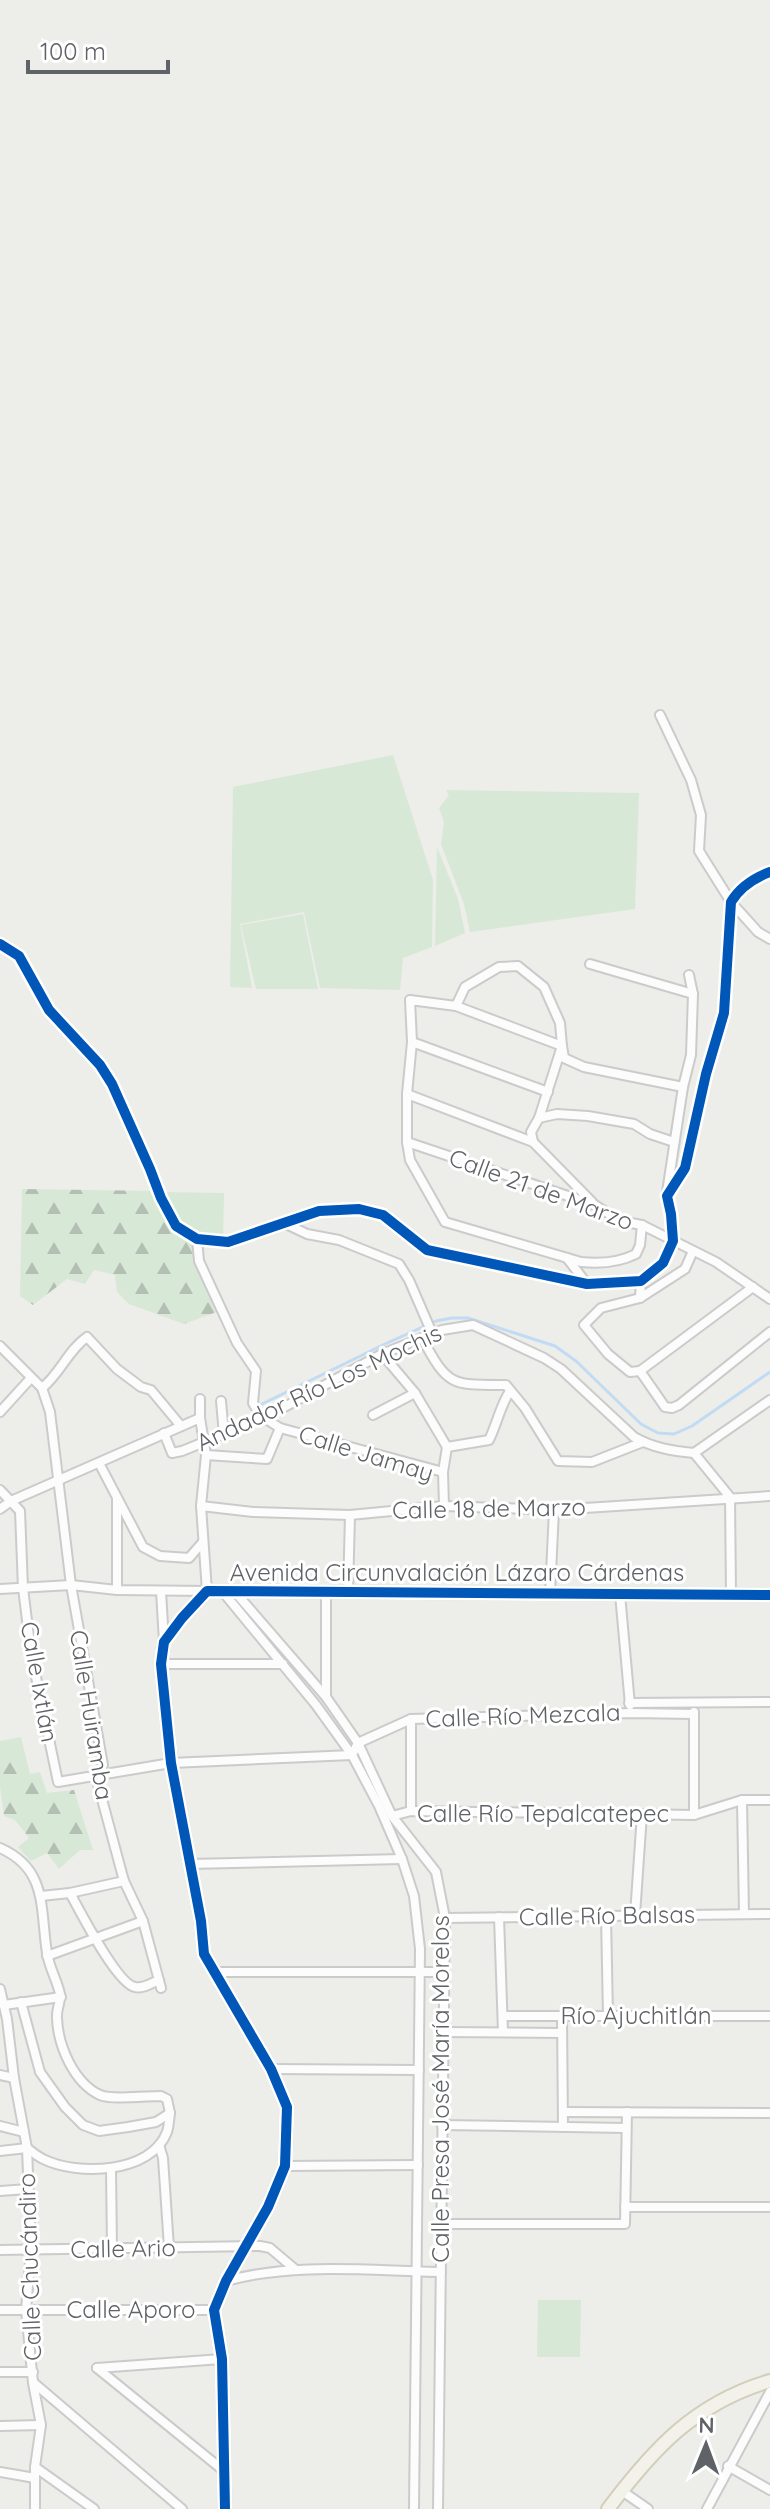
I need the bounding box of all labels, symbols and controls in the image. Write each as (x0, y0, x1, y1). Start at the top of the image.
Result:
scale bar (28, 24, 168, 74)
text: 100 m (40, 36, 106, 66)
street label: Calle 21 de Marzo (445, 1142, 638, 1236)
street label: Andador Río Los Mochis (191, 1317, 446, 1457)
street label: Calle Jamay (295, 1418, 437, 1488)
street label: Calle 18 de Marzo (392, 1491, 586, 1525)
street label: Avenida Circunvalación Lázaro Cárdenas (230, 1557, 684, 1587)
street label: Calle Ixtlán (15, 1619, 65, 1745)
street label: Calle Huiramba (64, 1628, 120, 1802)
street label: Calle Río Mezcala (425, 1697, 621, 1733)
street label: Calle Río Tepalcatepec (417, 1798, 669, 1828)
street label: Calle Río Balsas (519, 1898, 695, 1932)
street label: Calle Presa José María Morelos (425, 1915, 455, 2263)
street label: Río Ajuchitlán (560, 2000, 712, 2030)
street label: Calle Chucándiro (11, 2173, 47, 2361)
street label: Calle Ario (70, 2232, 176, 2264)
street label: Calle Aporo (67, 2294, 195, 2324)
north arrow (666, 2405, 746, 2485)
text: N (698, 2411, 715, 2439)

